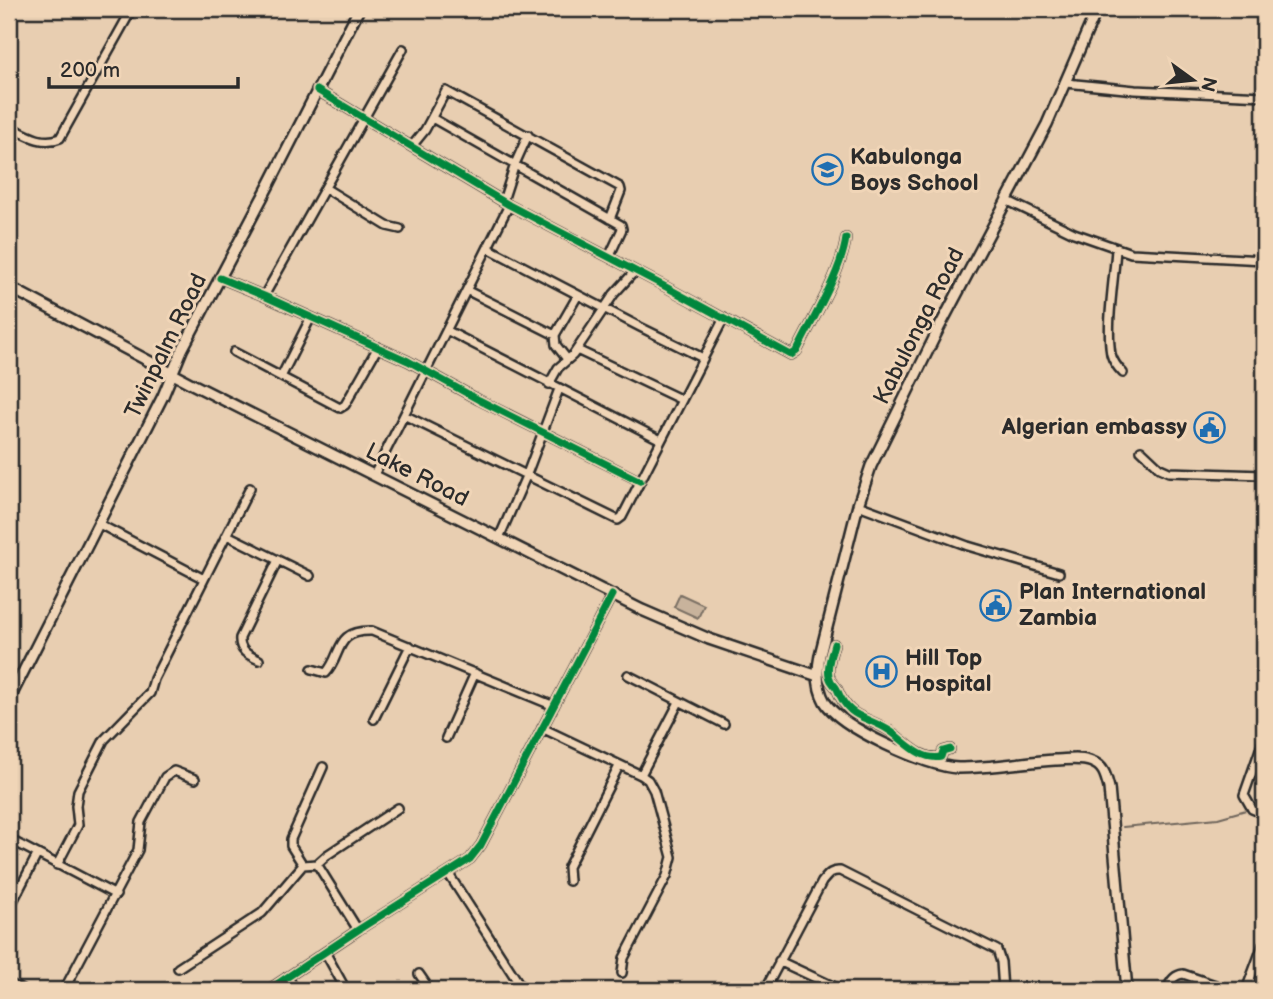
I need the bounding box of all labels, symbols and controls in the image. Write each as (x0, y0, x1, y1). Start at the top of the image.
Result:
scale bar (49, 46, 238, 90)
north arrow (1158, 46, 1228, 116)
text: 200 m (60, 58, 120, 83)
text: N (1195, 74, 1221, 94)
place label: Kabulonga Boys School (850, 143, 978, 197)
school or university icon: Kabulonga Boys School (810, 153, 844, 187)
street label: Kabulonga Road (867, 243, 971, 409)
street label: Twinpalm Road (119, 269, 213, 423)
public building icon: Algerian embassy (1193, 410, 1227, 444)
place label: Algerian embassy (1001, 413, 1187, 441)
street label: Lake Road (361, 437, 473, 513)
place label: Plan International Zambia (1019, 578, 1206, 632)
public building icon: Plan International Zambia (979, 588, 1013, 622)
place label: Hill Top Hospital (905, 644, 992, 698)
hospital icon: Hill Top Hospital (865, 654, 899, 688)

